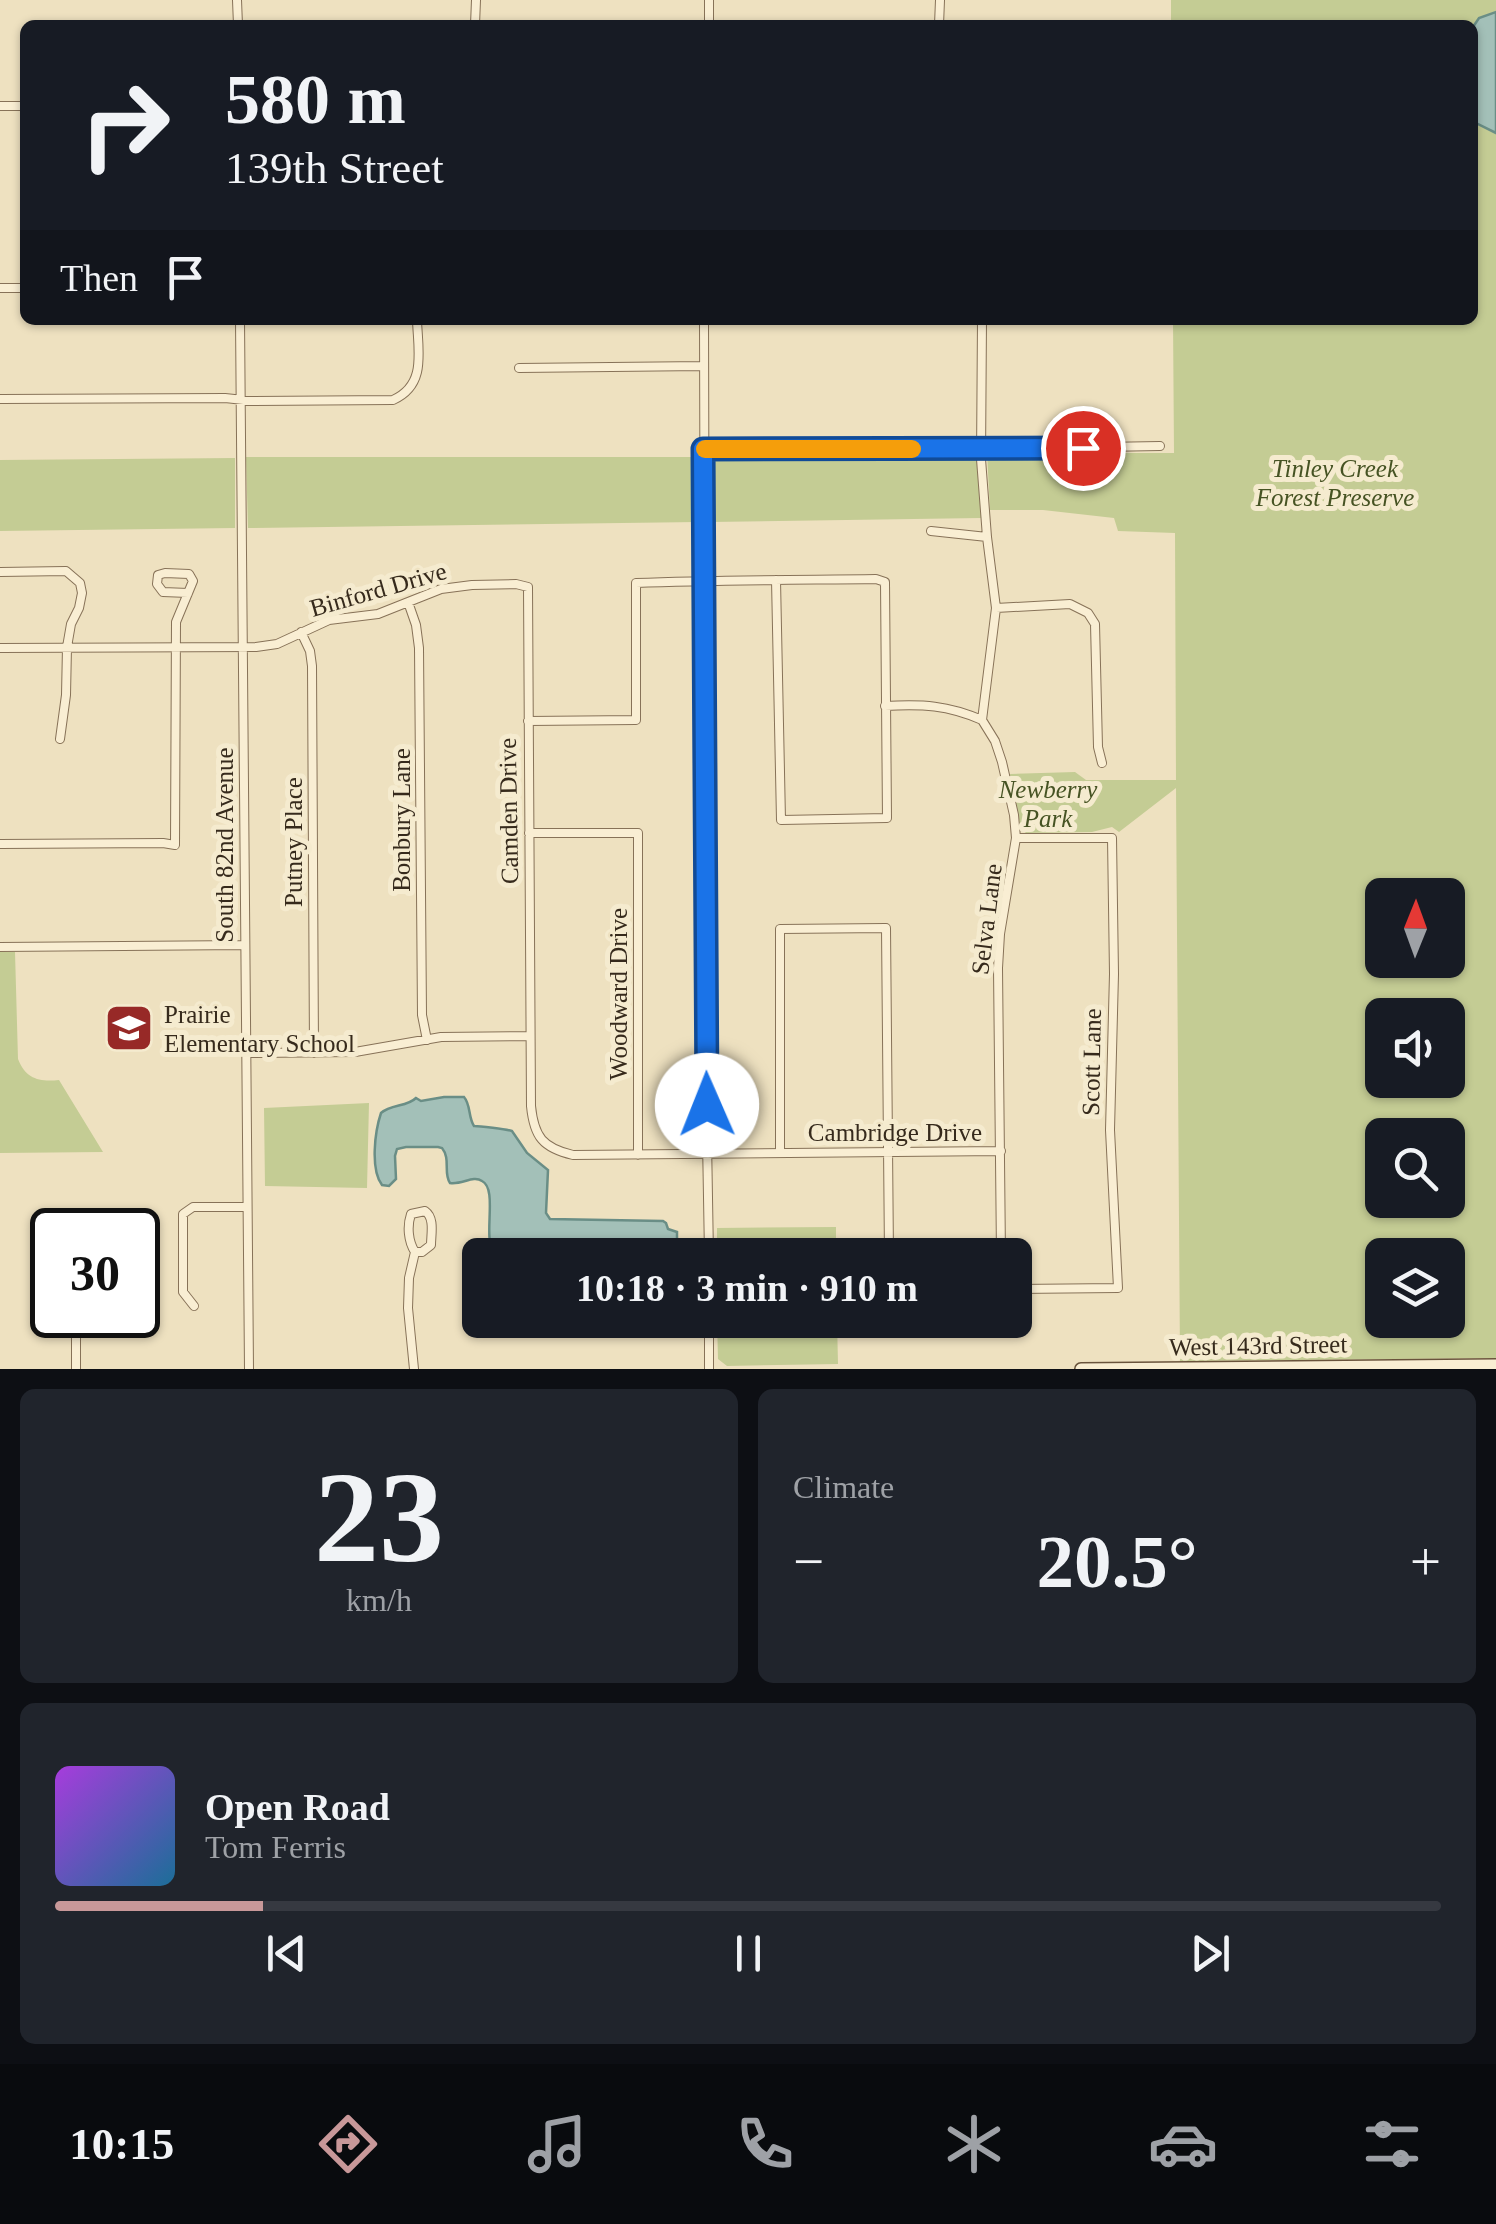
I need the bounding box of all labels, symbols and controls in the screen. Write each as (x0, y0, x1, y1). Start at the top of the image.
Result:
icon: right (60, 60, 190, 190)
text: 580 m (225, 61, 406, 138)
text: 139th Street (225, 143, 444, 193)
icon: arrive (158, 250, 213, 305)
text: Then (60, 257, 138, 299)
pin (1041, 406, 1126, 491)
icon: arrive (1056, 421, 1111, 476)
park label: Tinley Creek Forest Preserve (1255, 455, 1414, 511)
street label: Binford Drive (307, 557, 450, 622)
street label: Camden Drive (494, 738, 523, 884)
street label: South 82nd Avenue (211, 747, 238, 943)
street label: Bonbury Lane (388, 748, 415, 892)
park label: Newberry Park (998, 776, 1098, 832)
street label: Putney Place (280, 777, 307, 907)
street label: Selva Lane (966, 862, 1007, 976)
north arrow (1365, 878, 1465, 978)
map controls (1365, 878, 1465, 1338)
street label: Woodward Drive (605, 908, 632, 1080)
button: sound (1365, 998, 1465, 1098)
place label: Prairie Elementary School (164, 1001, 355, 1057)
school or university icon: Prairie Elementary School (103, 1002, 155, 1054)
street label: Scott Lane (1077, 1008, 1106, 1116)
position arrow (655, 1053, 759, 1157)
button: search (1365, 1118, 1465, 1218)
street label: Cambridge Drive (808, 1119, 982, 1146)
speed limit sign: 30 (30, 1208, 160, 1338)
button: layers (1365, 1238, 1465, 1338)
text: 10:18 · 3 min · 910 m (576, 1267, 918, 1309)
street label: West 143rd Street (1169, 1330, 1348, 1361)
text: 23 (314, 1445, 444, 1589)
text: Climate (793, 1469, 894, 1505)
text: 20.5° (1036, 1520, 1198, 1603)
text: − (793, 1531, 824, 1592)
text: + (1410, 1531, 1441, 1592)
text: km/h (346, 1582, 412, 1618)
text: Open Road (205, 1786, 390, 1828)
text: Tom Ferris (205, 1829, 346, 1865)
icon: previous (259, 1926, 314, 1981)
icon: pause (721, 1926, 776, 1981)
icon: next (1183, 1926, 1238, 1981)
icon: directions (313, 2109, 383, 2179)
icon: music (522, 2109, 592, 2179)
icon: phone (730, 2109, 800, 2179)
icon: climate (939, 2109, 1009, 2179)
icon: car (1148, 2109, 1218, 2179)
icon: filters (1357, 2109, 1427, 2179)
text: 10:15 (69, 2119, 174, 2169)

